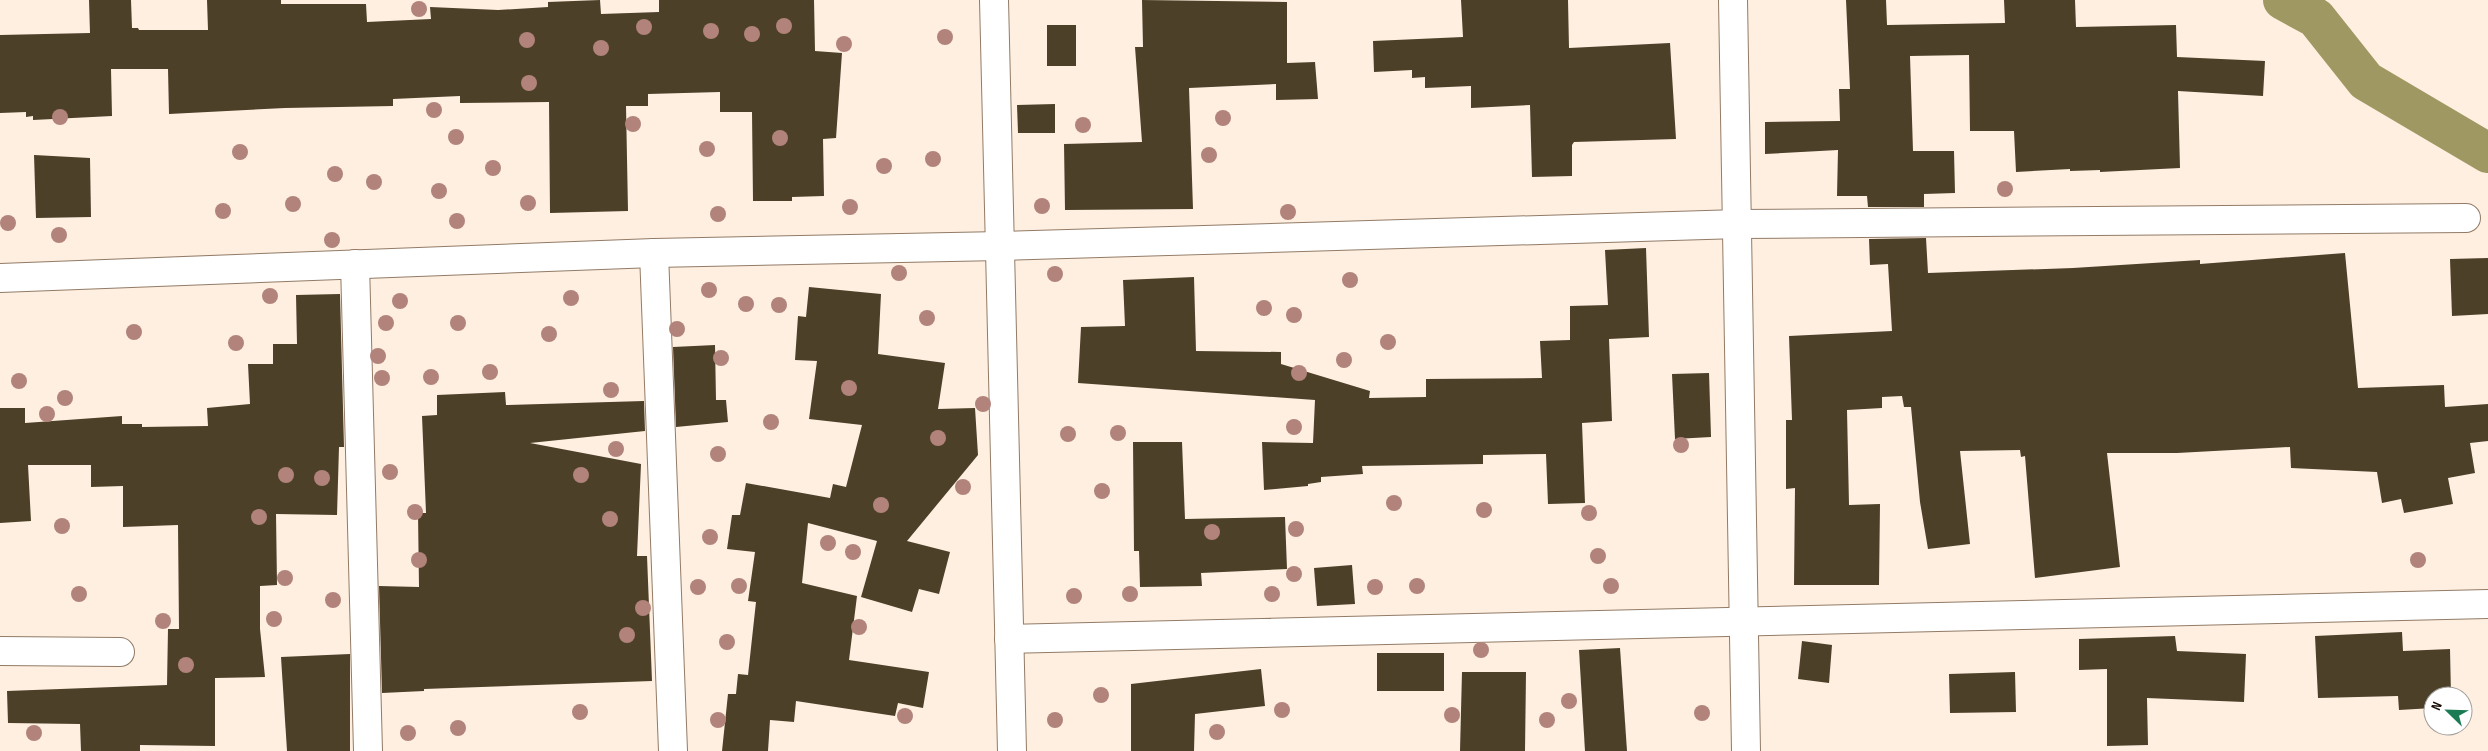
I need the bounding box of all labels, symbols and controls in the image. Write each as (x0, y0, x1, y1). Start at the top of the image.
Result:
north arrow (2423, 686, 2473, 736)
text: N (2427, 699, 2446, 713)

